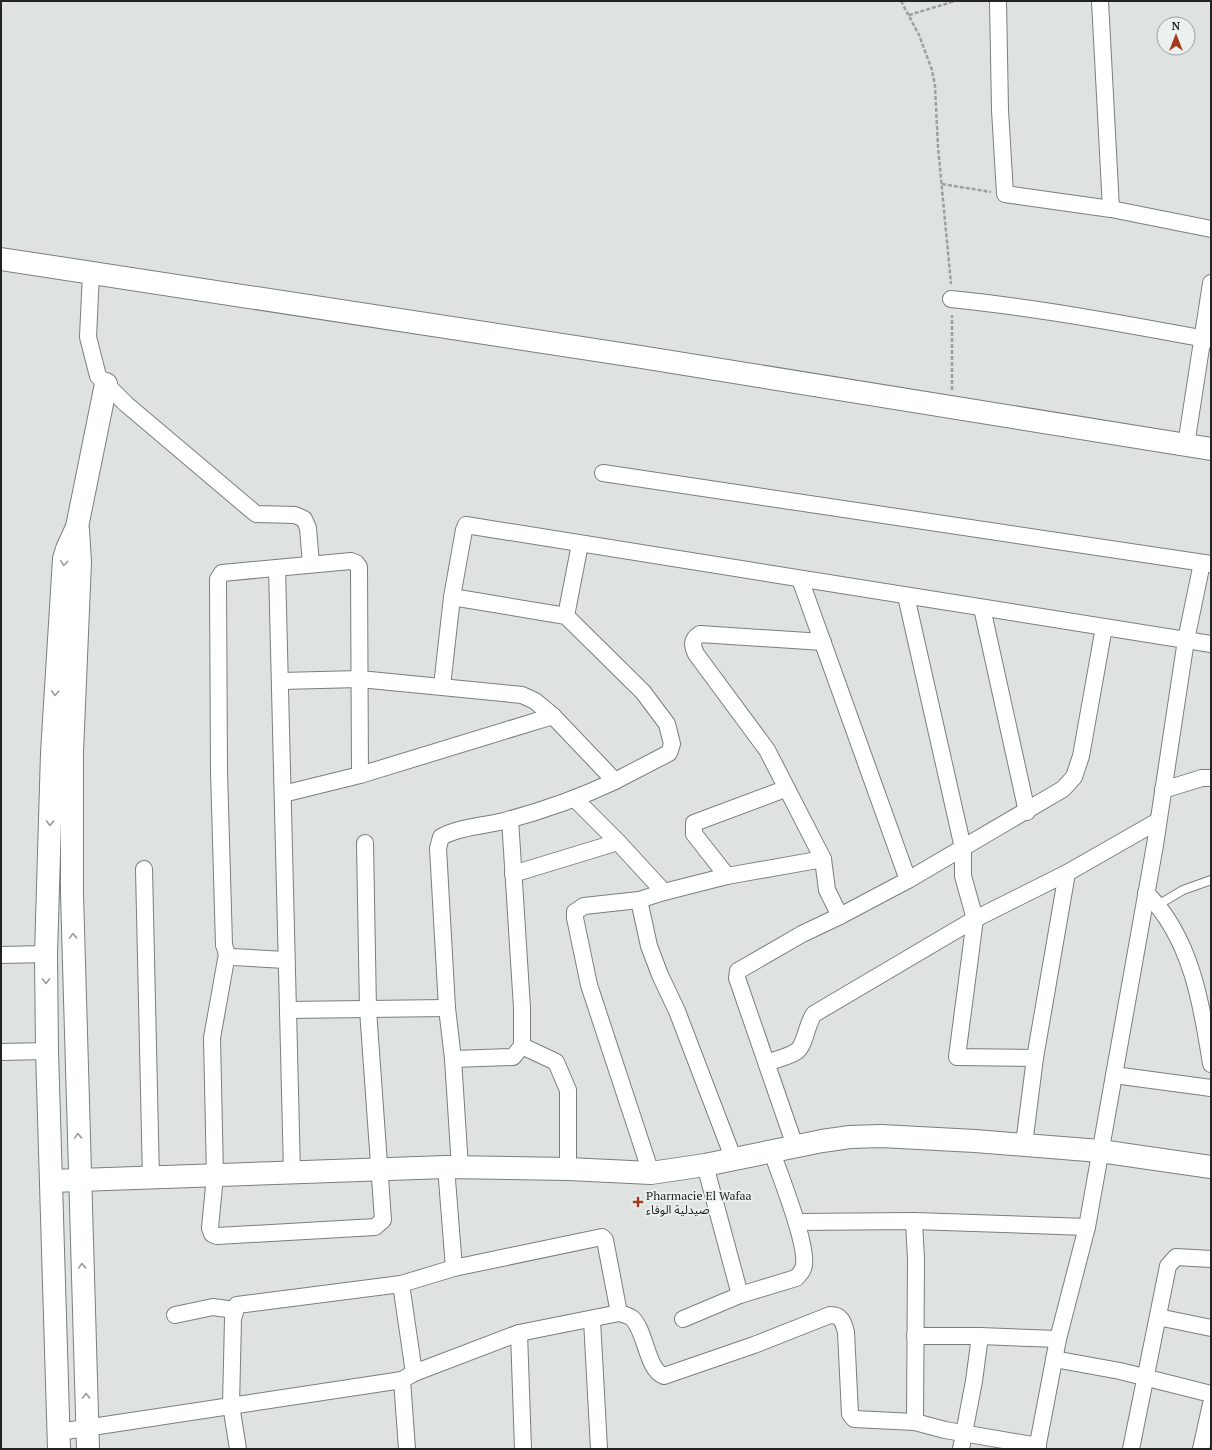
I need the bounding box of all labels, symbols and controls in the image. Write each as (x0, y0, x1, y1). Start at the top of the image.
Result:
north arrow (1156, 16, 1196, 56)
text: N (1172, 19, 1181, 33)
one-way arrow (60, 560, 69, 566)
one-way arrow (50, 690, 59, 696)
one-way arrow (46, 820, 54, 826)
one-way arrow (68, 933, 77, 939)
one-way arrow (42, 978, 50, 984)
one-way arrow (74, 1133, 82, 1139)
place label: Pharmacie El Wafaa صيدلية الوفاء (646, 1188, 752, 1217)
marker: Pharmacie El Wafaa صيدلية الوفاء (633, 1197, 643, 1207)
one-way arrow (78, 1263, 86, 1269)
one-way arrow (82, 1393, 90, 1399)

